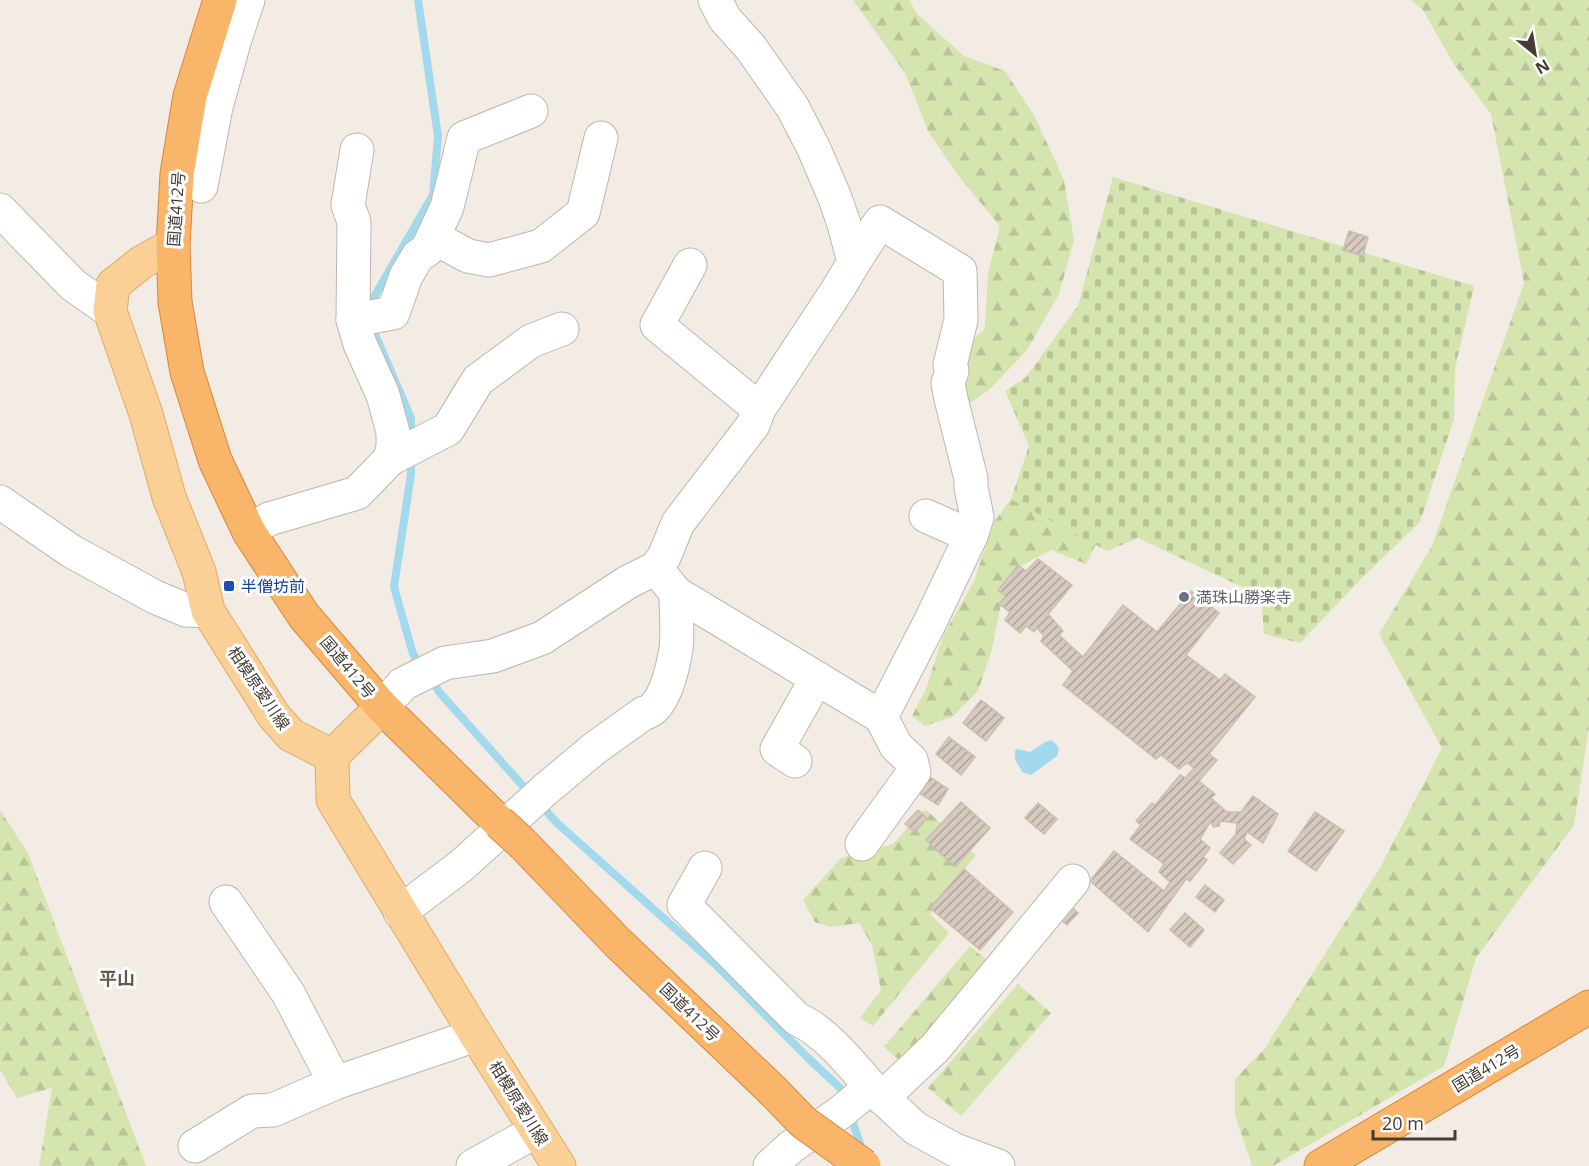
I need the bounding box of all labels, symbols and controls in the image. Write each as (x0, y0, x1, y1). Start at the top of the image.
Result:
north arrow (1505, 24, 1565, 84)
text: N (1531, 54, 1554, 80)
street label: 国道412号 (162, 171, 190, 247)
place label: 半僧坊前 (241, 575, 305, 597)
marker: 半僧坊前 (222, 579, 236, 593)
place label: 満珠山勝楽寺 (1196, 586, 1292, 608)
marker: 満珠山勝楽寺 (1177, 590, 1191, 604)
street label: 国道412号 (315, 631, 381, 703)
street label: 相模原愛川線 (223, 642, 295, 734)
district label: 平山 (99, 966, 135, 990)
street label: 国道412号 (655, 978, 725, 1046)
street label: 国道412号 (1448, 1039, 1524, 1097)
street label: 相模原愛川線 (484, 1056, 554, 1150)
scale bar (1373, 1103, 1456, 1141)
text: 20 m (1382, 1111, 1424, 1135)

